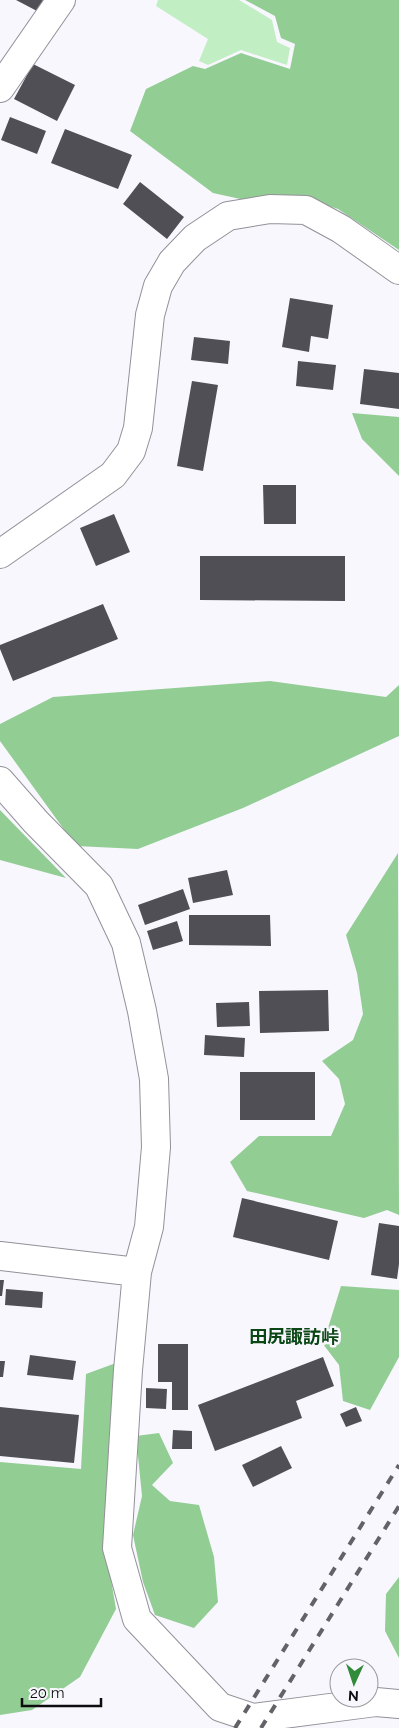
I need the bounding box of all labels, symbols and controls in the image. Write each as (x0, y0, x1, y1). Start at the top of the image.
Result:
district label: 田尻諏訪峠 (249, 1326, 339, 1347)
north arrow (329, 1658, 379, 1708)
scale bar (22, 1676, 101, 1708)
text: 20 m (30, 1684, 65, 1702)
text: N (348, 1688, 359, 1704)

